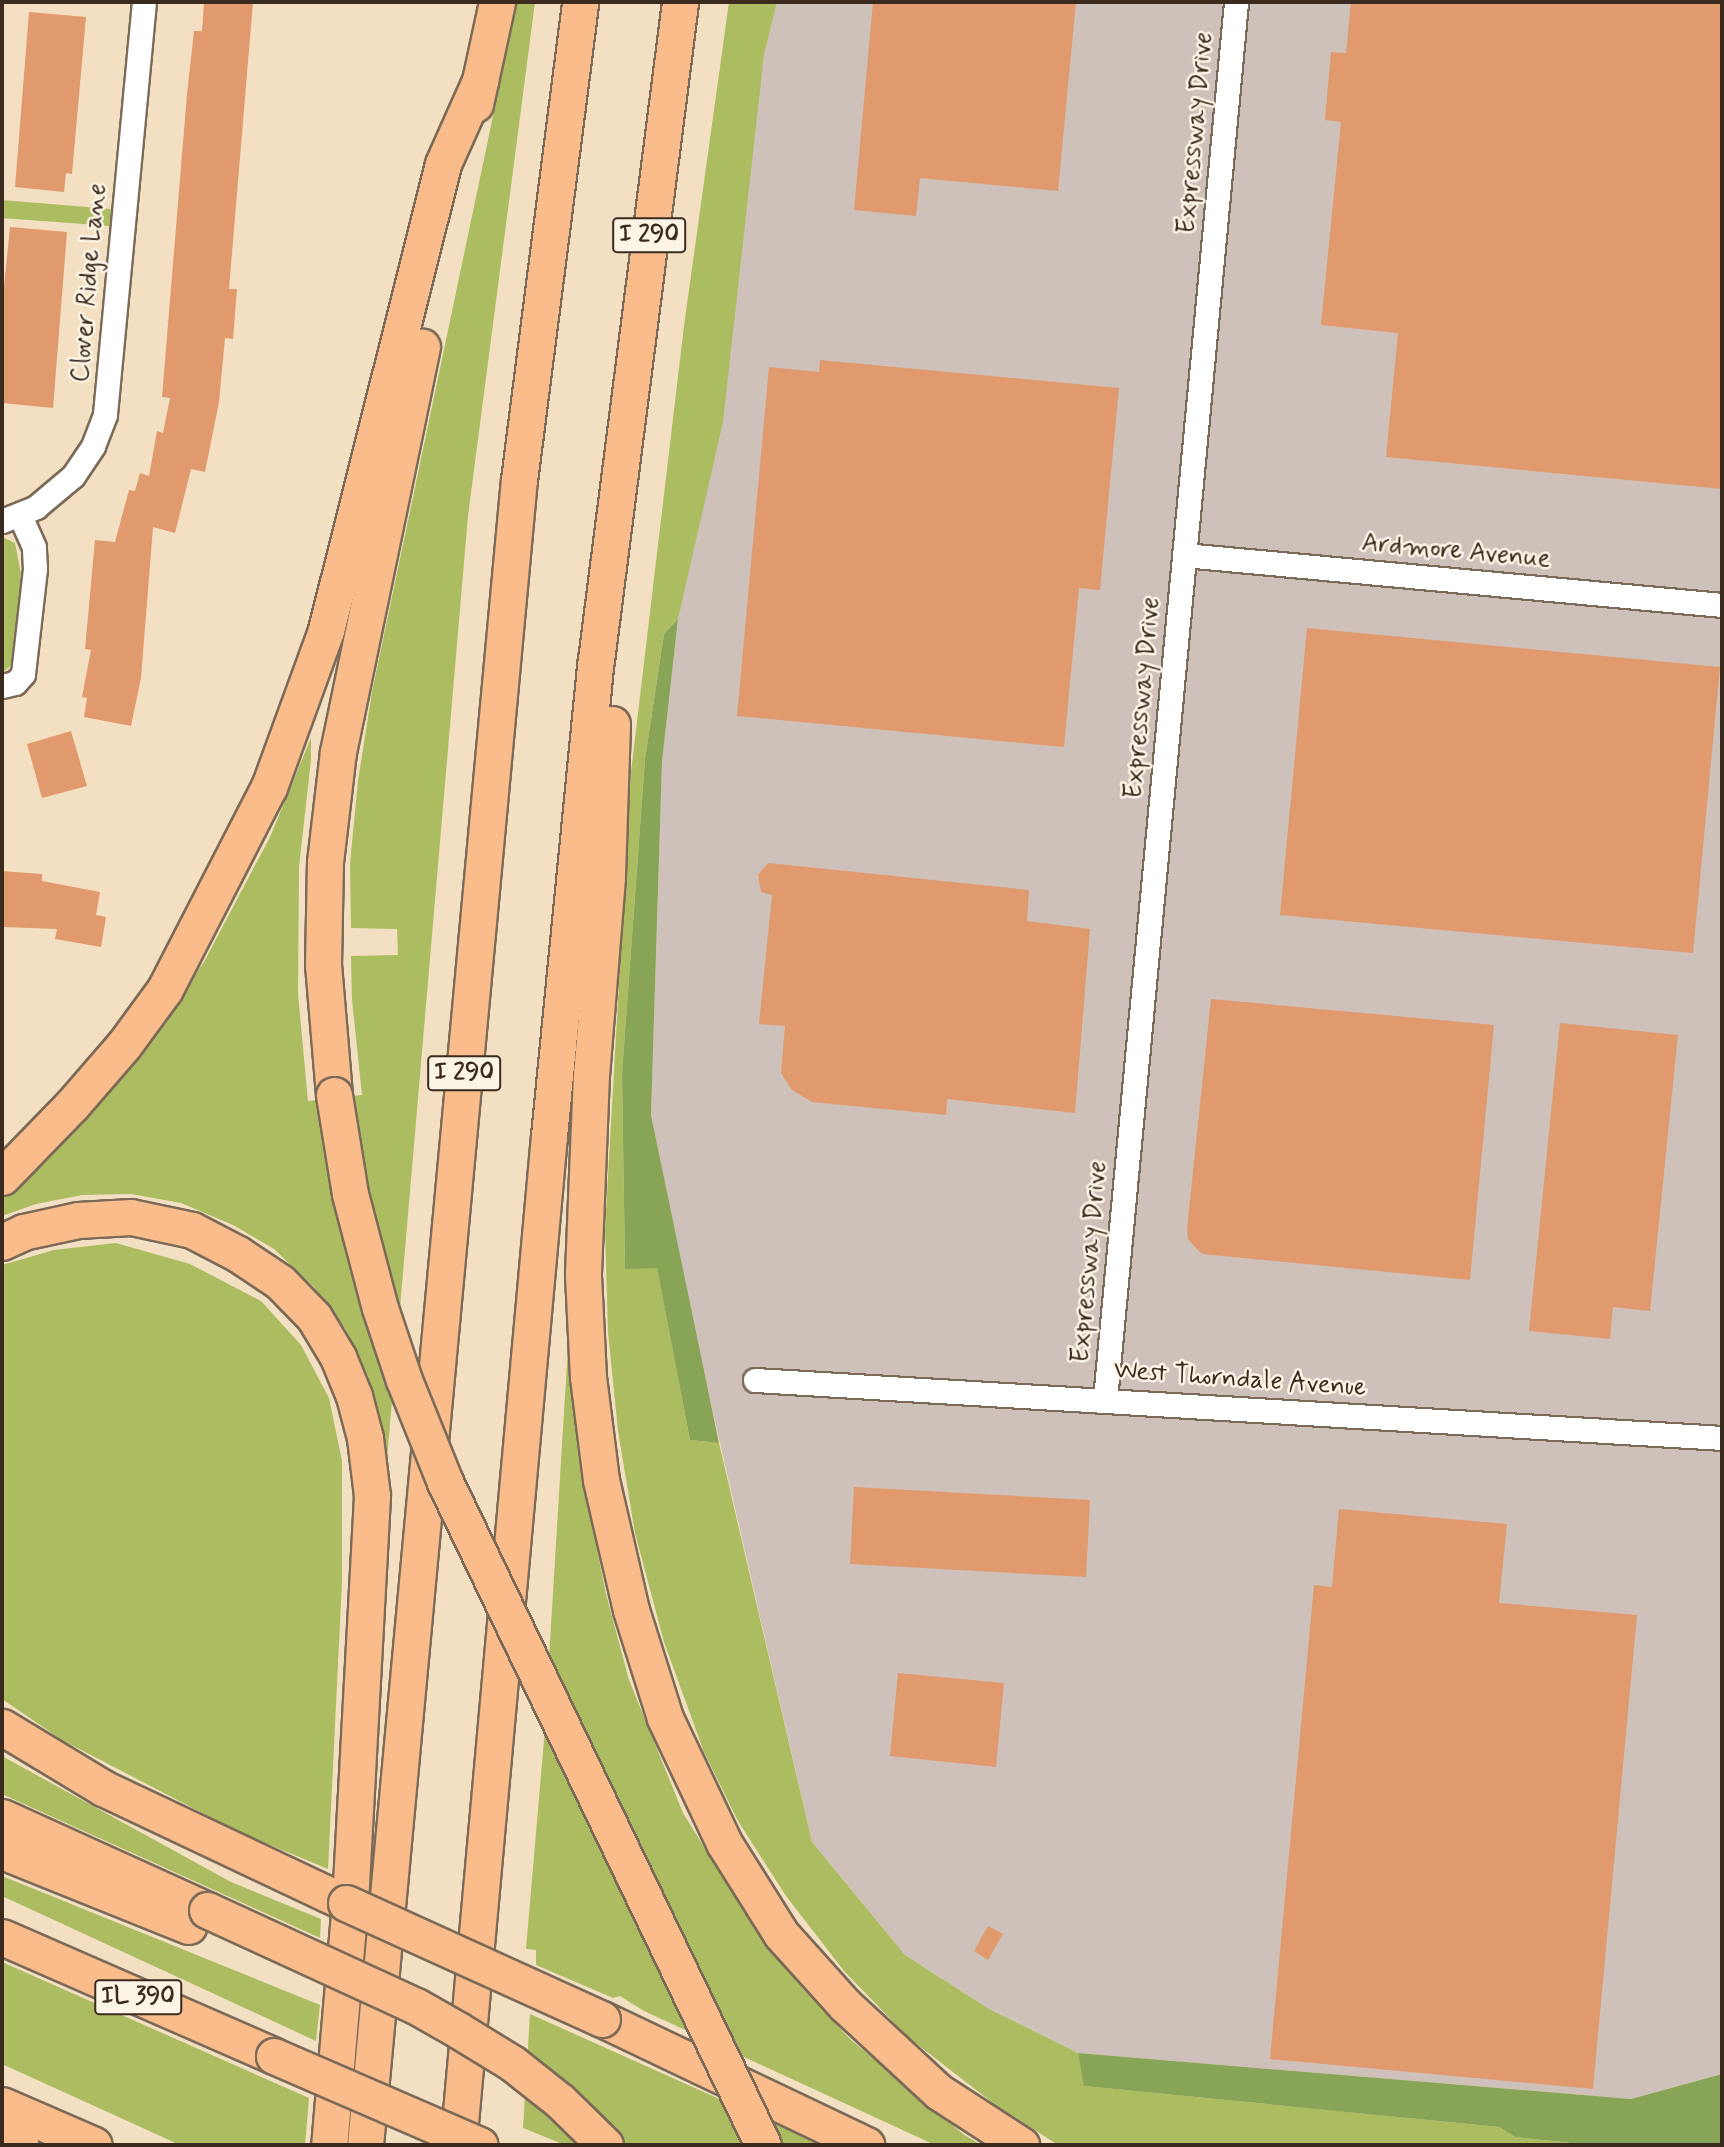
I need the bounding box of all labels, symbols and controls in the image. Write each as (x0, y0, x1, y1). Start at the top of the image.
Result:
street label: Expressway Drive (1172, 32, 1220, 234)
street label: Clover Ridge Lane (66, 183, 114, 383)
road number: I 290 (610, 214, 688, 256)
street label: Ardmore Avenue (1360, 528, 1552, 576)
street label: Expressway Drive (1119, 597, 1167, 799)
road number: I 290 (426, 1052, 503, 1093)
street label: Expressway Drive (1066, 1161, 1114, 1363)
street label: West Thorndale Avenue (1110, 1355, 1370, 1405)
road number: IL 390 (94, 1976, 182, 2018)

